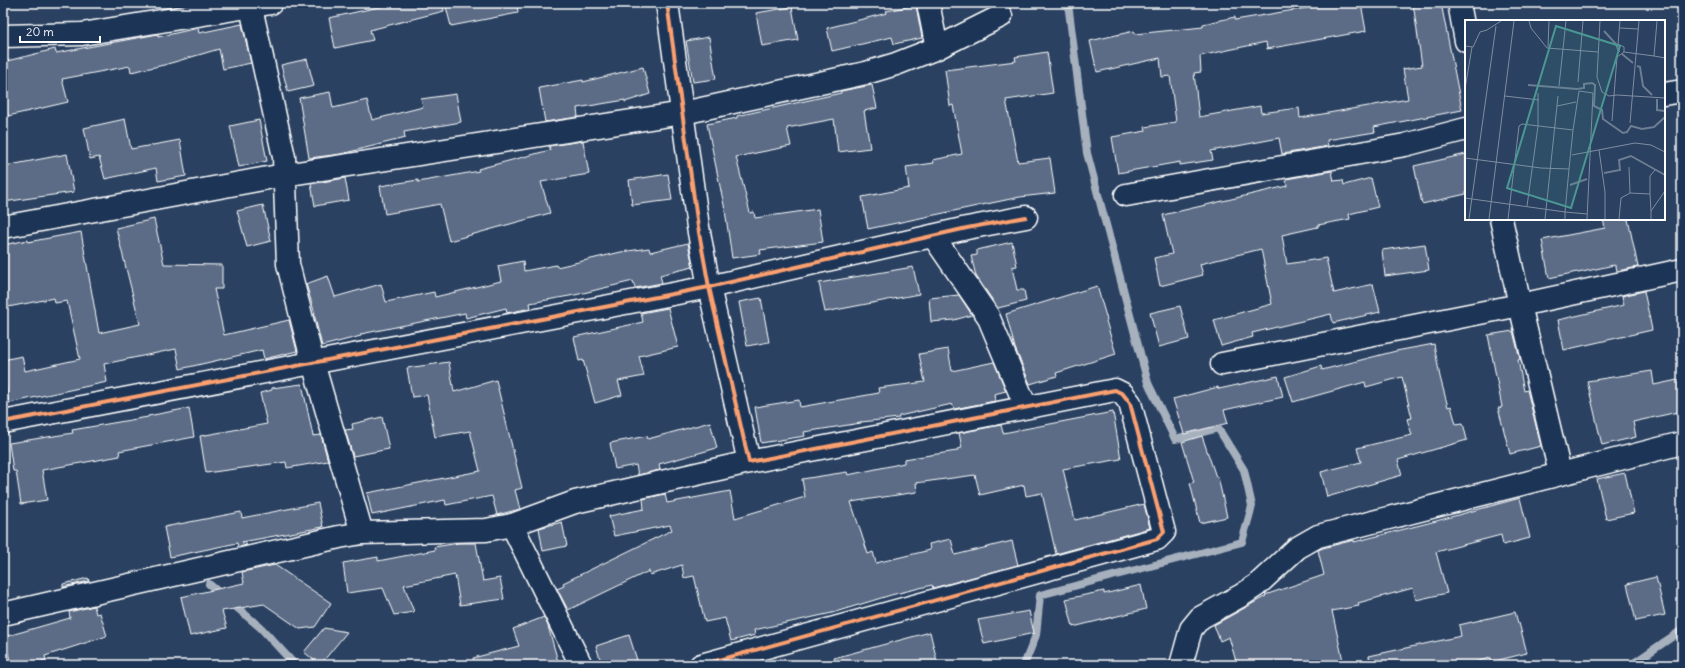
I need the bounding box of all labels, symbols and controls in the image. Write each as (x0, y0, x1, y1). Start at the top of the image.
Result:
scale bar (20, 18, 100, 44)
inset map (1465, 20, 1665, 220)
text: 20 m (26, 24, 54, 39)

